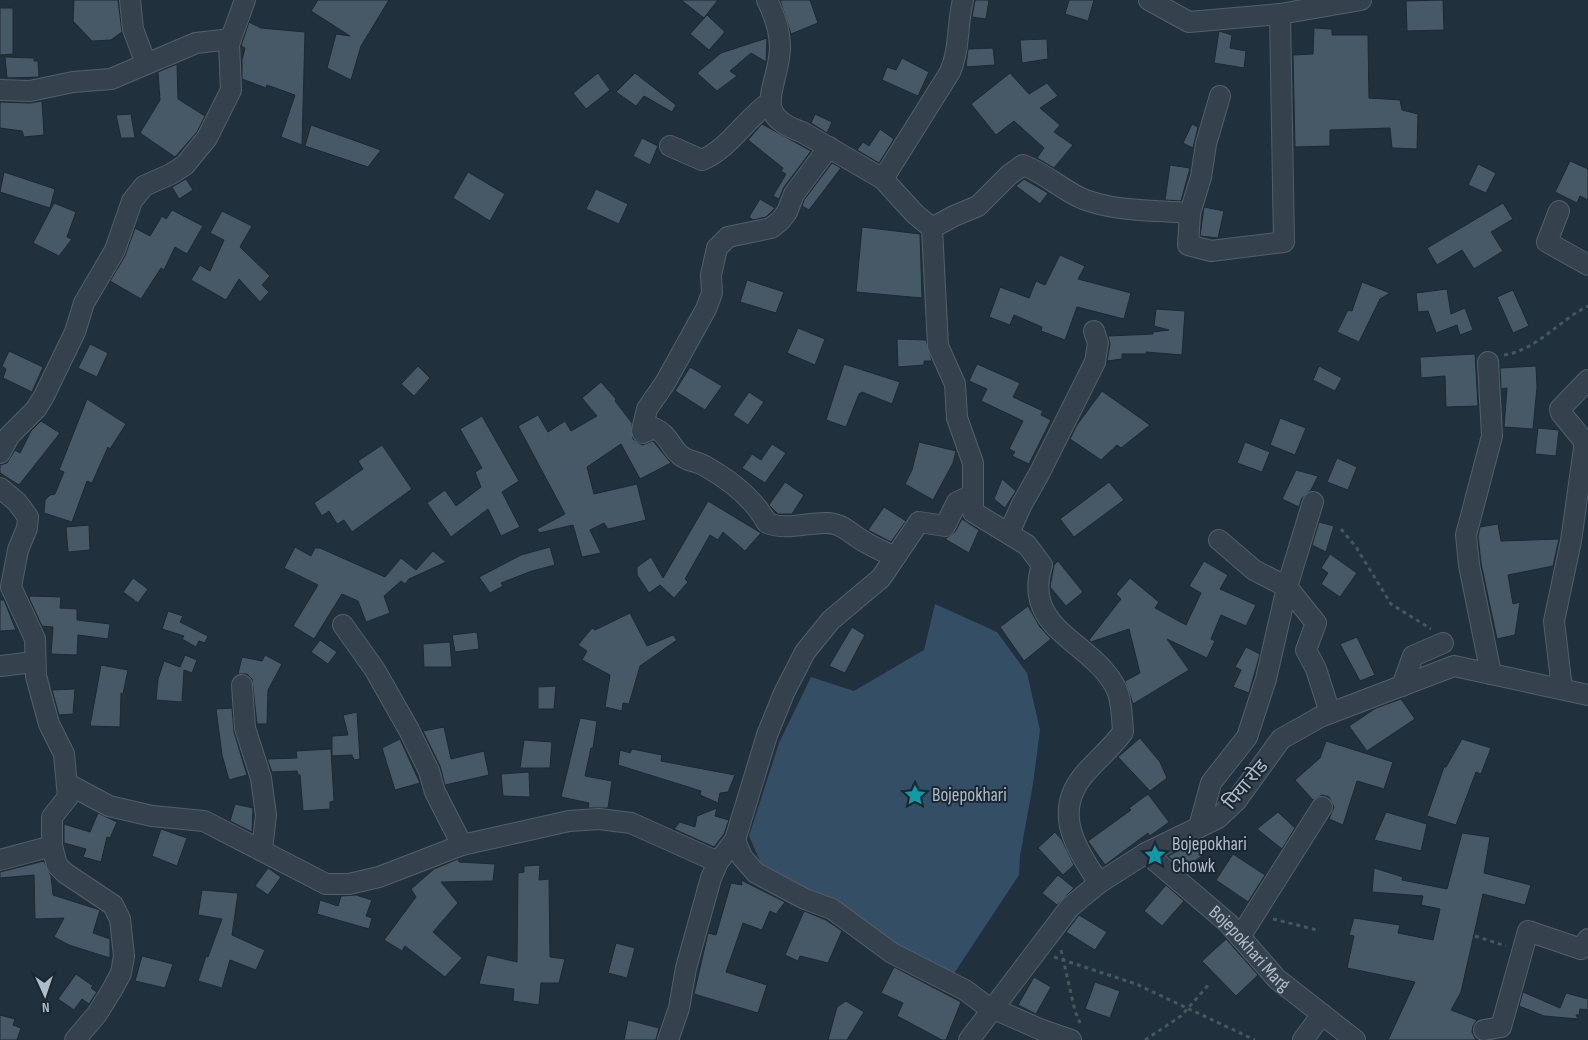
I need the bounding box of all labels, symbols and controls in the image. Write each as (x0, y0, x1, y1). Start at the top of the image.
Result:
street label: पिया रोड (1219, 755, 1274, 814)
place icon: Bojepokhari (902, 782, 928, 808)
place label: Bojepokhari (932, 784, 1007, 807)
place label: Bojepokhari Chowk (1172, 833, 1247, 878)
place icon: Bojepokhari Chowk (1142, 842, 1168, 868)
street label: Bojepokhari Marg (1204, 900, 1295, 997)
north arrow (20, 970, 70, 1020)
text: N (41, 999, 50, 1016)

